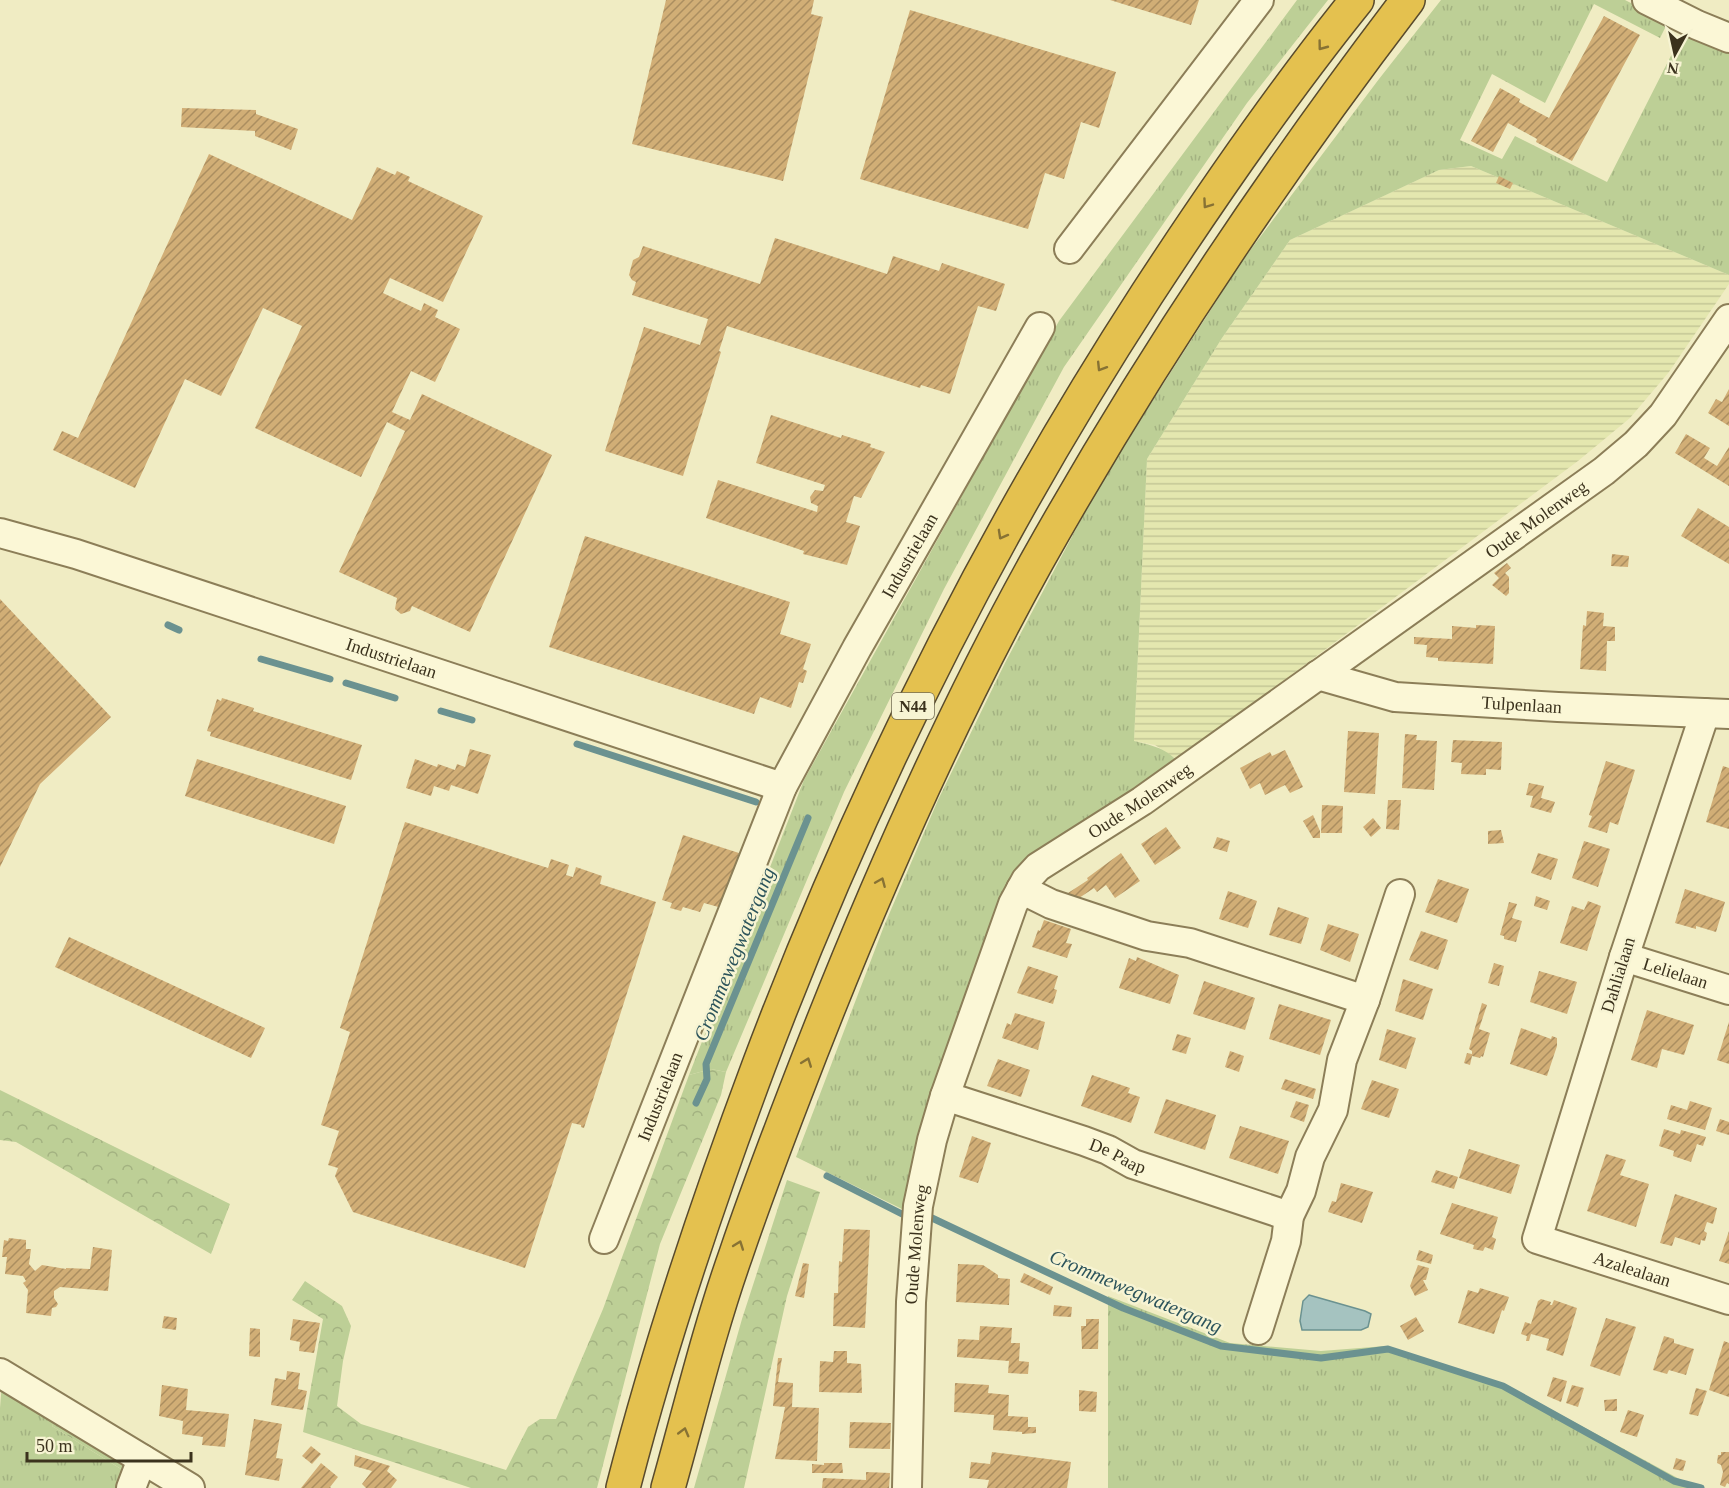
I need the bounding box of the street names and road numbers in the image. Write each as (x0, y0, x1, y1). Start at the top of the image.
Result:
street label: Oude Molenweg (1481, 476, 1591, 563)
street label: Industrielaan (878, 510, 942, 601)
street label: Industrielaan (344, 634, 439, 682)
street label: Tulpenlaan (1481, 692, 1562, 717)
road number: N44 (892, 693, 934, 719)
street label: Oude Molenweg (1084, 759, 1196, 843)
street label: Dahlialaan (1597, 935, 1639, 1015)
street label: Lelielaan (1641, 954, 1710, 993)
street label: Industrielaan (634, 1049, 687, 1144)
street label: De Paap (1087, 1134, 1148, 1178)
street label: Oude Molenweg (901, 1182, 932, 1305)
street label: Azalealaan (1591, 1248, 1673, 1291)

